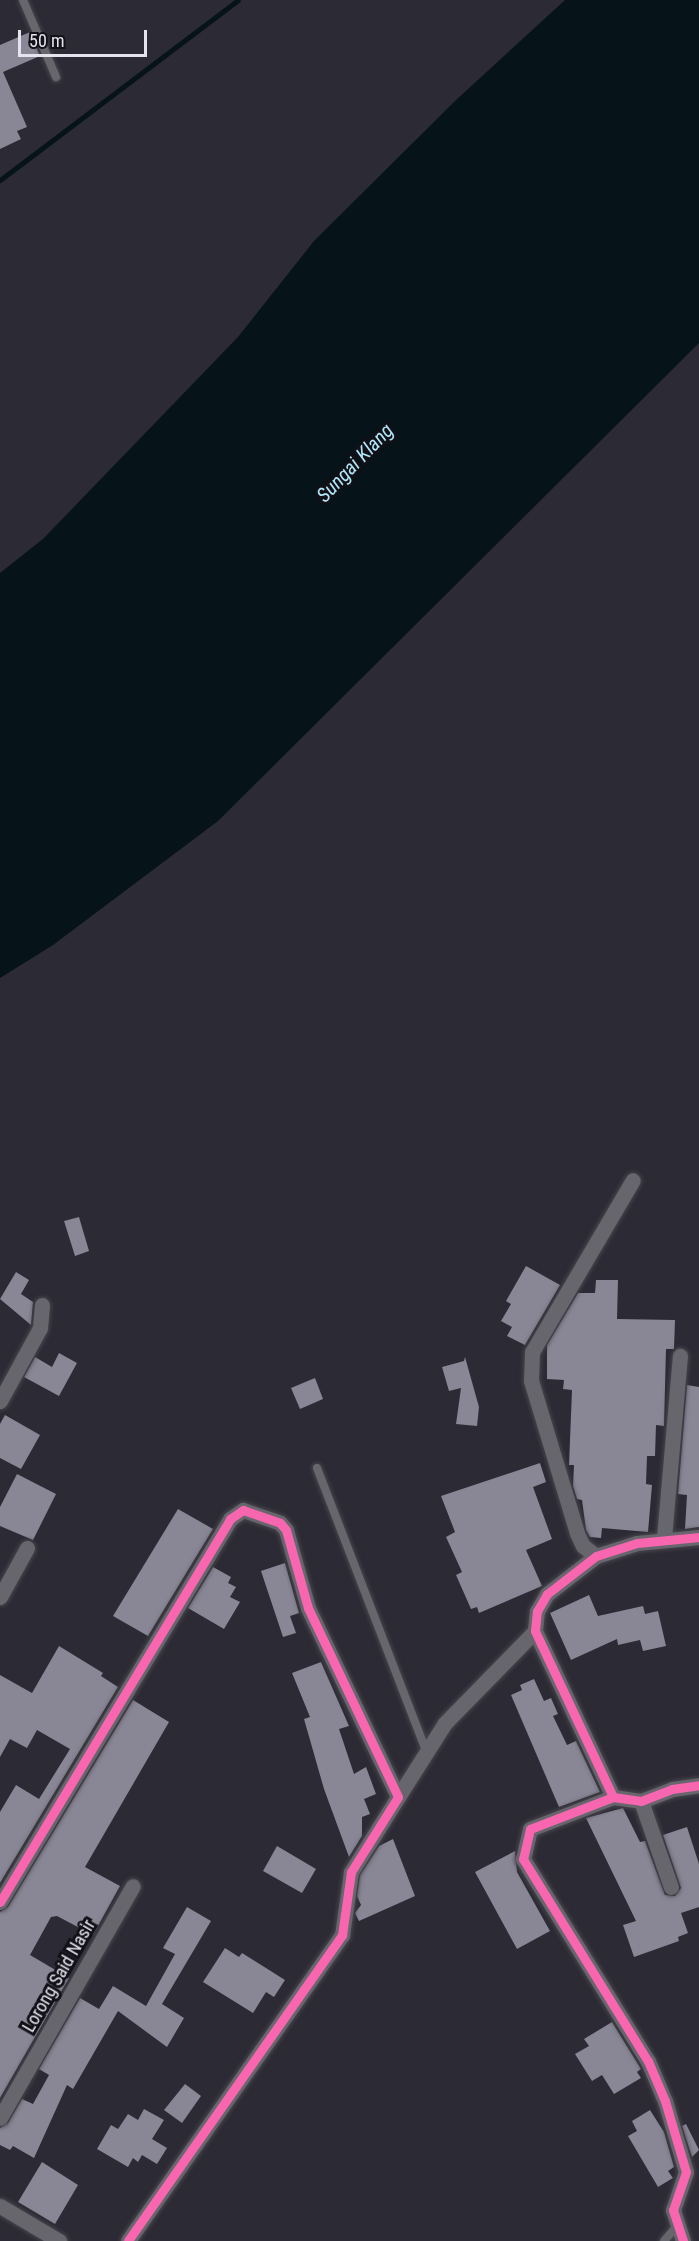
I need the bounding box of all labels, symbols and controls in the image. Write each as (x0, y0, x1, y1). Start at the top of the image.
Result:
scale bar (21, 18, 150, 56)
text: 50 m (29, 30, 64, 51)
water label: Sungai Klang (312, 419, 398, 507)
street label: Lorong Said Nasir (18, 1916, 100, 2036)

